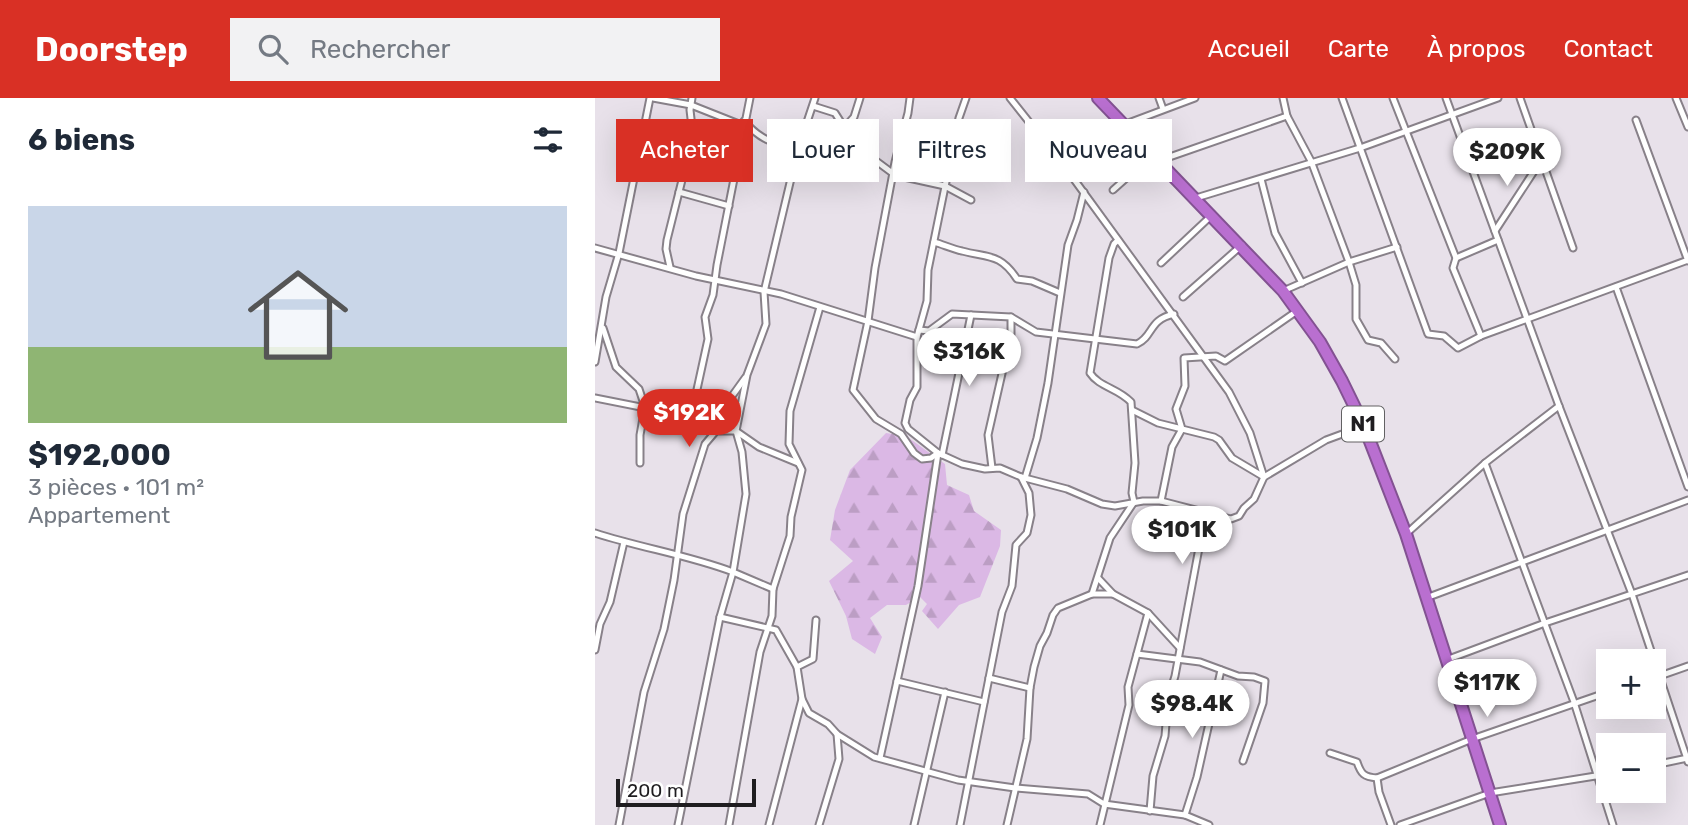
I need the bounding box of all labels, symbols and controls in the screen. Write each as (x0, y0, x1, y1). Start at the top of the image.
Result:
search box (230, 18, 720, 81)
text: Doorstep (35, 30, 188, 69)
icon: search (254, 30, 292, 68)
text: Rechercher (310, 34, 450, 65)
text: Accueil (1208, 35, 1290, 63)
text: Carte (1328, 35, 1389, 63)
text: À propos (1427, 35, 1526, 63)
text: Contact (1564, 35, 1653, 63)
chip: Acheter (616, 119, 753, 182)
chip: Louer (767, 119, 879, 182)
chip: Filtres (893, 119, 1011, 182)
chip: Nouveau (1025, 119, 1172, 182)
icon: filters (529, 121, 567, 159)
text: 6 biens (28, 122, 135, 158)
pin: $209K (1458, 129, 1556, 188)
text: $209K (1469, 137, 1545, 165)
icon: home (235, 252, 361, 378)
pin: $316K (920, 328, 1018, 388)
text: $316K (933, 337, 1005, 365)
pin: $192K (640, 390, 738, 449)
text: $192K (653, 398, 725, 426)
road number: N1 (1342, 406, 1384, 442)
text: $192,000 (28, 437, 171, 473)
text: 3 pièces · 101 m² (28, 473, 204, 501)
text: Appartement (28, 501, 170, 529)
pin: $101K (1133, 506, 1231, 566)
text: $101K (1147, 515, 1217, 543)
map controls (1596, 649, 1666, 803)
button: + (1596, 649, 1666, 719)
pin: $117K (1438, 660, 1536, 719)
text: $117K (1454, 668, 1520, 696)
pin: $98.4K (1135, 680, 1249, 740)
text: $98.4K (1151, 689, 1233, 717)
button: − (1596, 733, 1666, 803)
scale bar (616, 776, 756, 808)
text: 200 m (627, 779, 684, 802)

